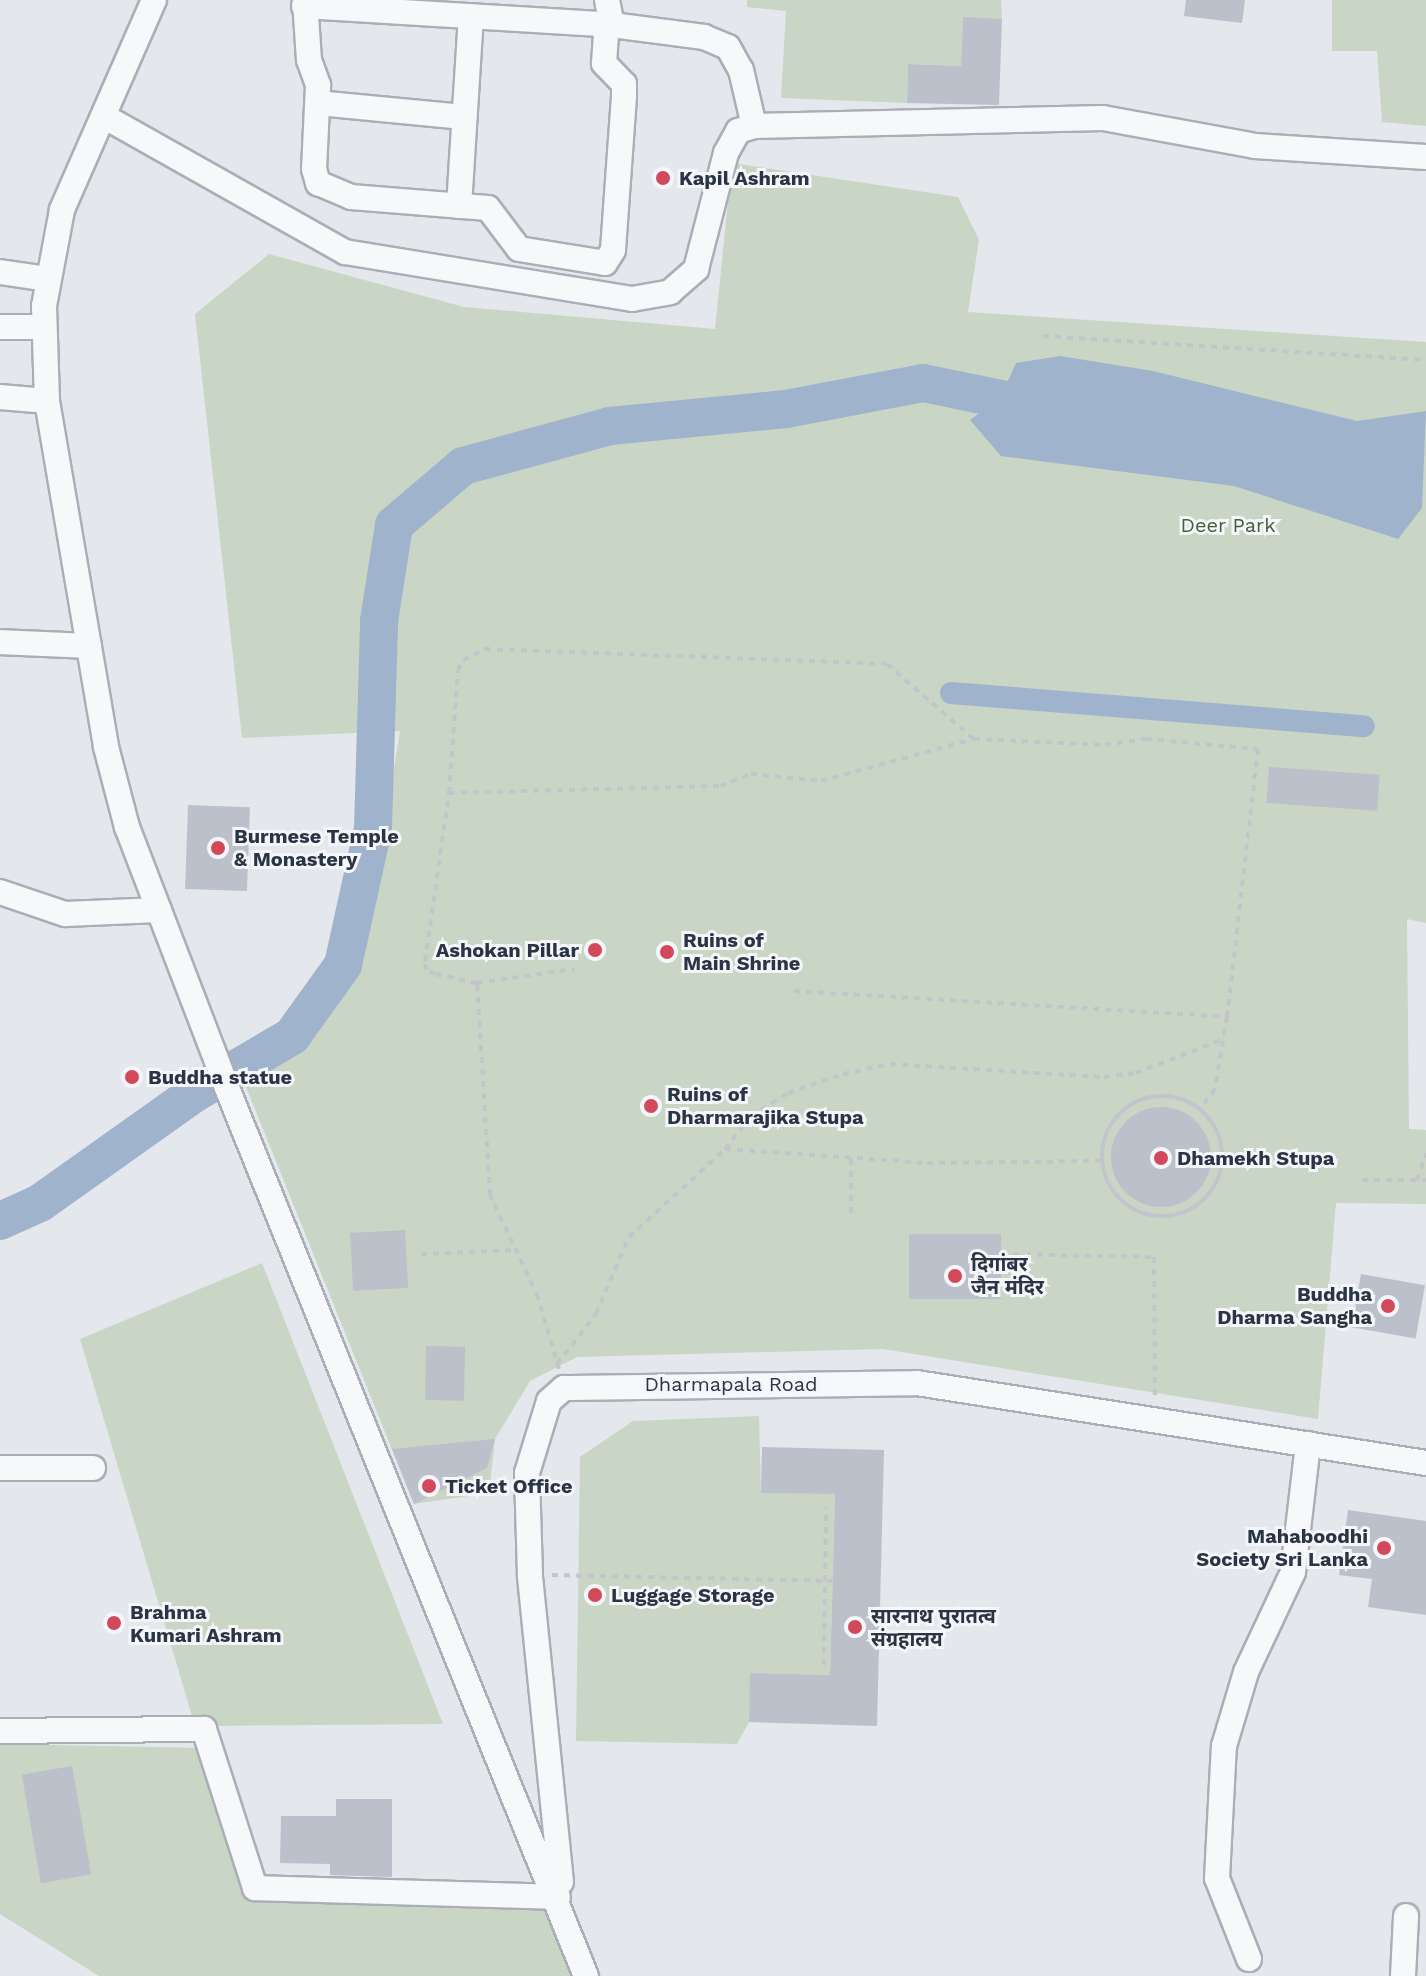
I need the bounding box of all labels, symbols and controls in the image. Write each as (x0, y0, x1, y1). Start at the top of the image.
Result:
place label: Kapil Ashram (679, 166, 810, 190)
marker: Kapil Ashram (654, 169, 672, 187)
park label: Deer Park (1180, 513, 1276, 537)
place label: Burmese Temple & Monastery (234, 824, 399, 871)
marker: Burmese Temple & Monastery (209, 839, 227, 857)
place label: Ruins of Main Shrine (683, 928, 800, 975)
place label: Ashokan Pillar (436, 938, 579, 962)
marker: Ashokan Pillar (586, 941, 604, 959)
marker: Ruins of Main Shrine (658, 943, 676, 961)
place label: Buddha statue (148, 1065, 292, 1089)
marker: Buddha statue (123, 1068, 141, 1086)
place label: Ruins of Dharmarajika Stupa (667, 1082, 864, 1129)
marker: Ruins of Dharmarajika Stupa (642, 1097, 660, 1115)
place label: Dhamekh Stupa (1177, 1146, 1334, 1170)
marker: Dhamekh Stupa (1152, 1149, 1170, 1167)
place label: दिगांबर जैन मंदिर (971, 1252, 1044, 1299)
marker: दिगांबर जैन मंदिर (946, 1267, 964, 1285)
place label: Buddha Dharma Sangha (1217, 1282, 1372, 1329)
marker: Buddha Dharma Sangha (1379, 1297, 1397, 1315)
street label: Dharmapala Road (644, 1372, 818, 1396)
place label: Ticket Office (445, 1474, 573, 1498)
marker: Ticket Office (420, 1477, 438, 1495)
place label: Mahaboodhi Society Sri Lanka (1196, 1524, 1368, 1571)
marker: Mahaboodhi Society Sri Lanka (1375, 1539, 1393, 1557)
place label: Luggage Storage (611, 1583, 775, 1607)
marker: Luggage Storage (586, 1586, 604, 1604)
place label: Brahma Kumari Ashram (130, 1600, 282, 1647)
place label: सारनाथ पुरातत्व संग्रहालय (871, 1604, 996, 1651)
marker: Brahma Kumari Ashram (105, 1614, 123, 1632)
marker: सारनाथ पुरातत्व संग्रहालय (846, 1618, 864, 1636)

